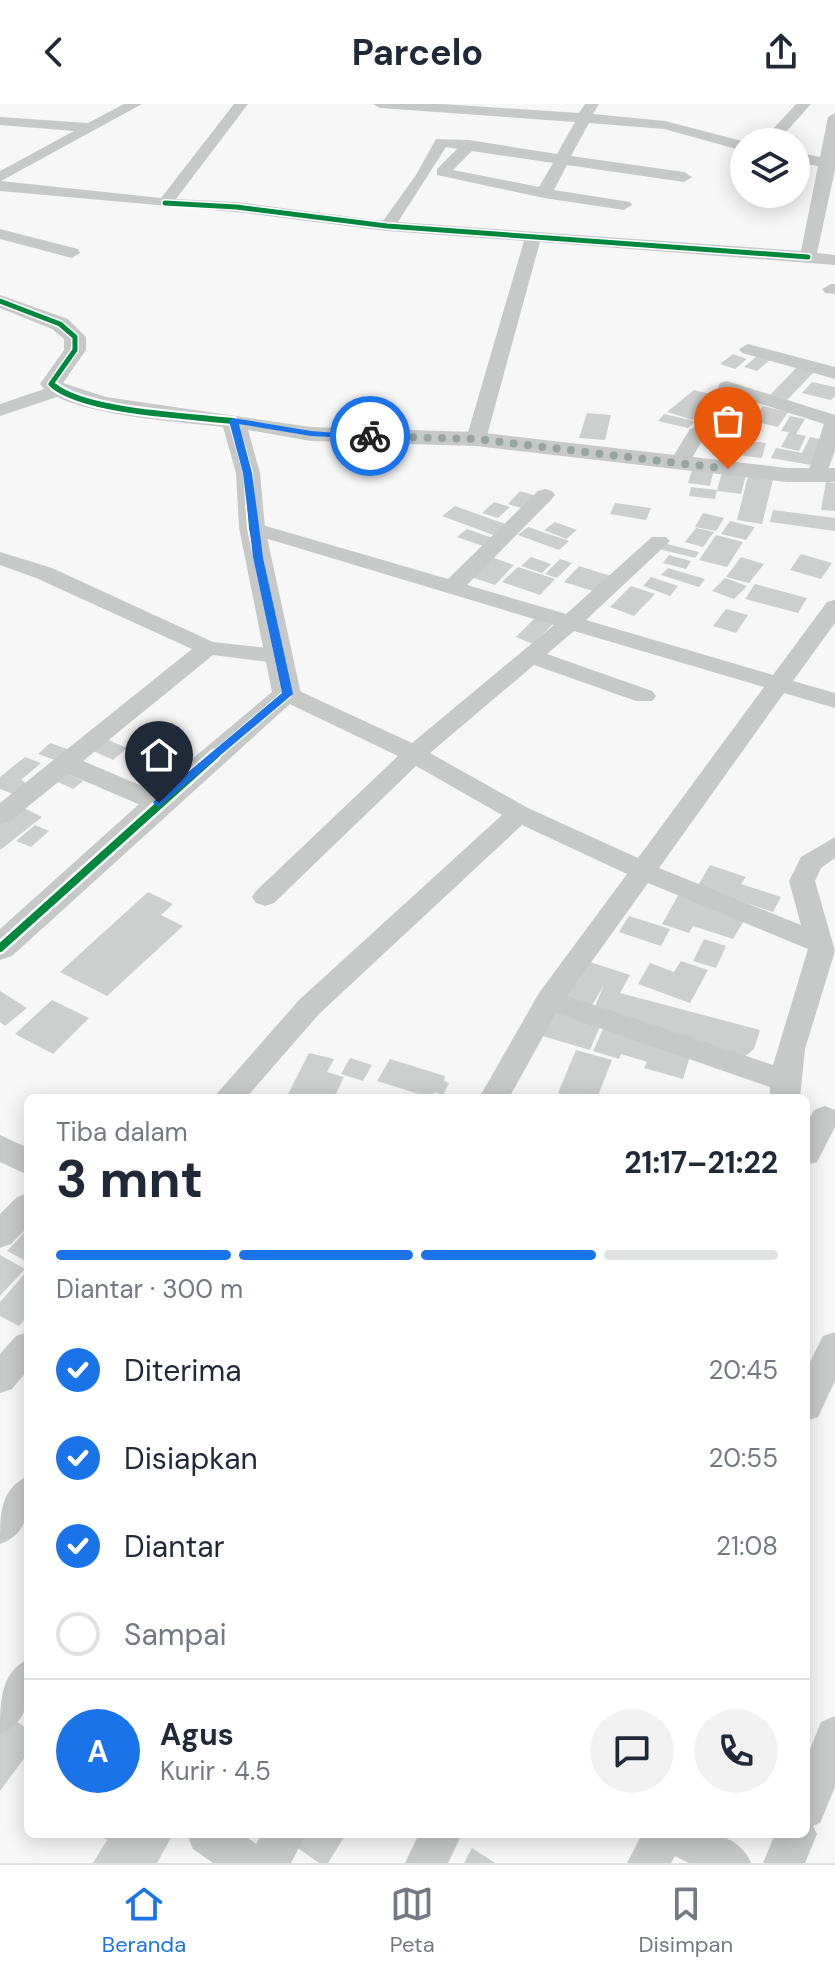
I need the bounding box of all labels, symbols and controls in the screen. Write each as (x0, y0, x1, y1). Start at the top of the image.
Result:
text: Parcelo (352, 29, 483, 76)
icon: back (32, 30, 76, 74)
icon: share (759, 30, 803, 74)
map controls (730, 128, 810, 208)
button: layers (730, 128, 810, 208)
pin (694, 387, 762, 469)
courier (330, 396, 410, 476)
icon: bag (706, 399, 750, 443)
icon: bike (348, 414, 392, 458)
pin (125, 721, 193, 803)
icon: home (137, 733, 181, 777)
text: Tiba dalam (56, 1115, 188, 1149)
text: 21:17–21:22 (624, 1143, 778, 1182)
text: 3 mnt (56, 1145, 203, 1213)
text: Diantar · 300 m (56, 1272, 243, 1306)
icon: check (56, 1348, 100, 1392)
text: Diterima (124, 1351, 242, 1390)
text: 20:45 (709, 1353, 778, 1387)
icon: check (56, 1436, 100, 1480)
text: Disiapkan (124, 1439, 258, 1478)
text: 20:55 (709, 1441, 778, 1475)
icon: check (56, 1524, 100, 1568)
text: Diantar (124, 1527, 225, 1566)
text: 21:08 (716, 1529, 778, 1563)
text: Sampai (124, 1615, 227, 1654)
button: chat (590, 1709, 674, 1793)
button: phone (694, 1709, 778, 1793)
text: Agus (160, 1715, 234, 1754)
text: A (87, 1732, 109, 1771)
text: Kurir · 4.5 (160, 1754, 271, 1788)
tab: Beranda (102, 1882, 186, 1959)
tab: Peta (390, 1882, 435, 1959)
tab: Disimpan (638, 1882, 733, 1959)

